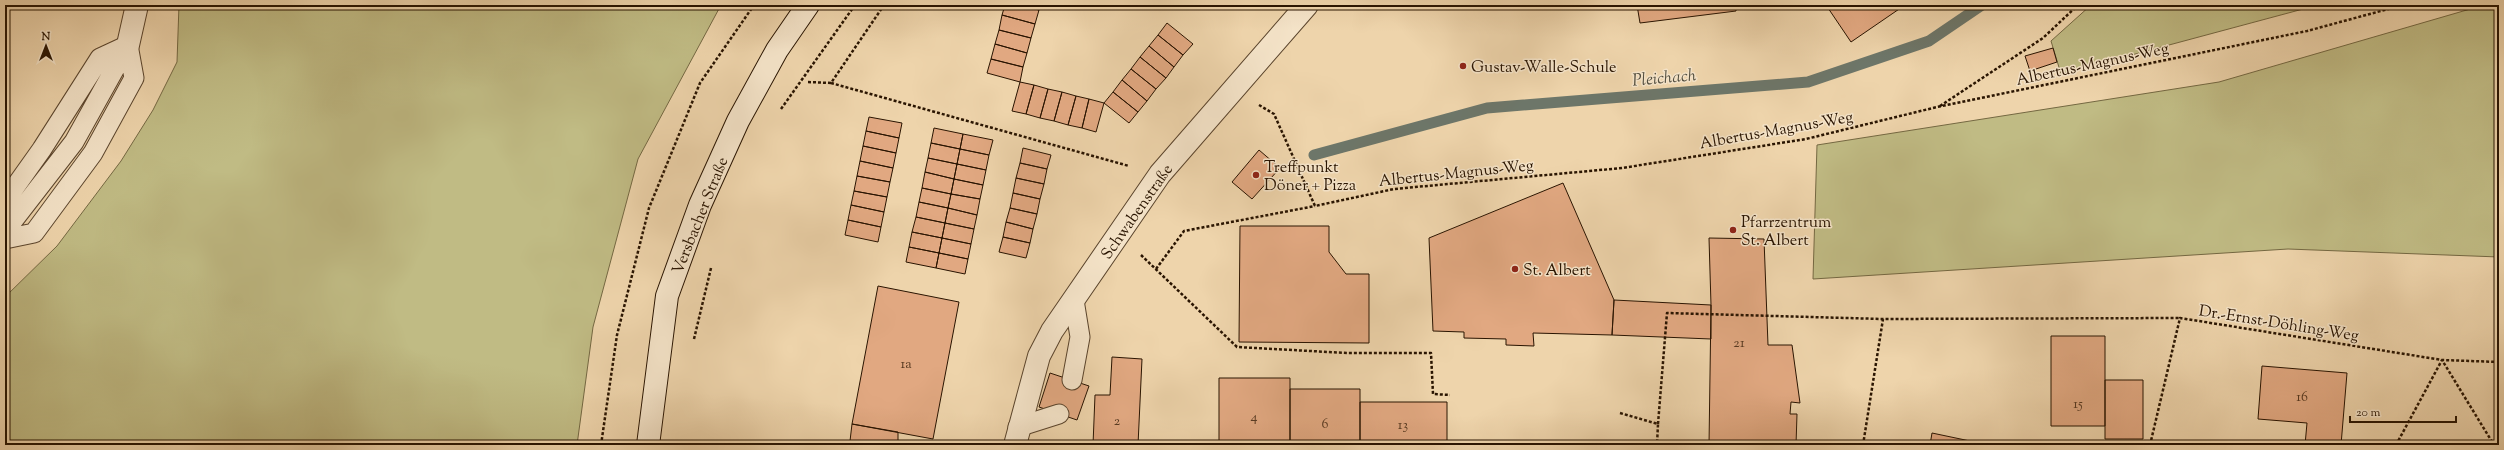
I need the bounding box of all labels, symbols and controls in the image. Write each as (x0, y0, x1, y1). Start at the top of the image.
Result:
north arrow (26, 26, 66, 66)
text: N (41, 29, 51, 45)
street label: Albertus-Magnus-Weg (2014, 38, 2171, 93)
place label: Gustav-Walle-Schule (1471, 57, 1616, 80)
marker: Gustav-Walle-Schule (1458, 61, 1468, 71)
water label: Pleichach (1631, 64, 1698, 94)
street label: Albertus-Magnus-Weg (1698, 107, 1855, 156)
street label: Versbacher Straße (667, 154, 735, 278)
street label: Albertus-Magnus-Weg (1378, 155, 1535, 194)
place label: Treffpunkt Döner + Pizza (1264, 157, 1357, 198)
street label: Schwabenstraße (1097, 160, 1180, 265)
marker: Treffpunkt Döner + Pizza (1251, 170, 1261, 180)
place label: Pfarrzentrum St. Albert (1741, 212, 1831, 253)
marker: Pfarrzentrum St. Albert (1728, 225, 1738, 235)
place label: St. Albert (1523, 260, 1591, 283)
marker: St. Albert (1510, 264, 1520, 274)
street label: Dr.-Ernst-Döhling-Weg (2197, 300, 2360, 349)
house number: 21 (1733, 334, 1745, 354)
house number: 1a (900, 355, 912, 375)
house number: 16 (2296, 388, 2308, 408)
house number: 15 (2073, 395, 2083, 415)
scale bar (2350, 398, 2456, 424)
text: 20 m (2356, 404, 2381, 422)
house number: 4 (1250, 408, 1258, 428)
house number: 2 (1114, 412, 1121, 432)
house number: 6 (1322, 415, 1329, 435)
house number: 13 (1398, 416, 1409, 436)

